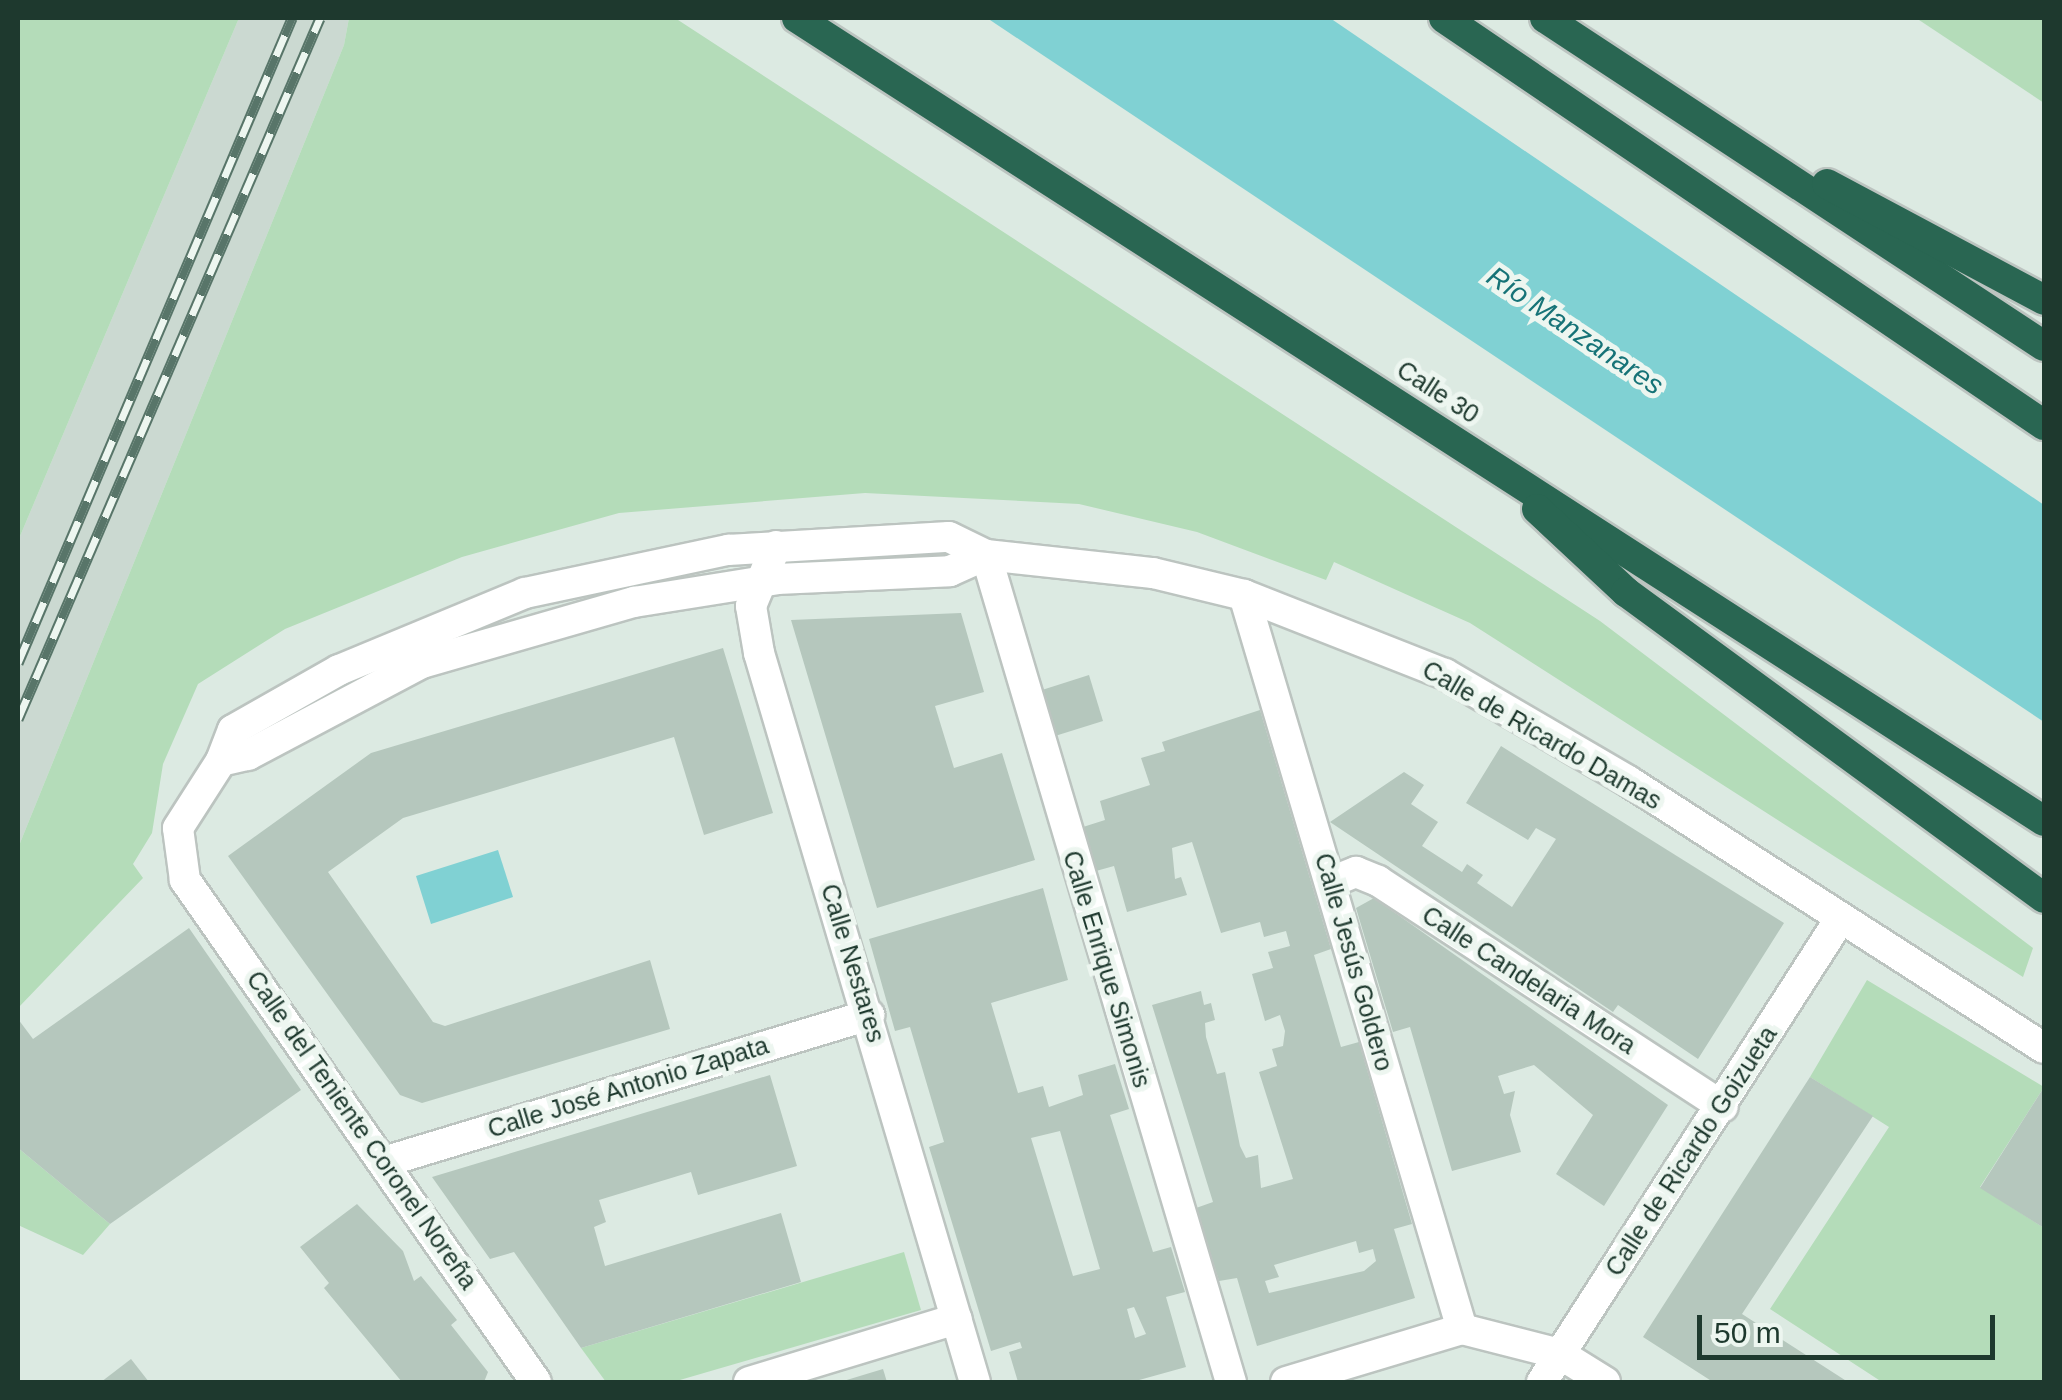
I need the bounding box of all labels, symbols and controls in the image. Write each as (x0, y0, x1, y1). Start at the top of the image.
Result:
water label: Río Manzanares (1480, 260, 1670, 402)
street label: Calle 30 (1391, 354, 1485, 430)
street label: Calle de Ricardo Damas (1417, 654, 1667, 816)
street label: Calle Enrique Simonis (1057, 847, 1157, 1091)
street label: Calle Jesús Goldero (1309, 850, 1399, 1074)
street label: Calle Nestares (815, 880, 891, 1046)
street label: Calle Candelaria Mora (1417, 900, 1641, 1060)
street label: Calle del Teniente Coronel Noreña (240, 965, 484, 1295)
street label: Calle de Ricardo Goizueta (1599, 1020, 1783, 1282)
street label: Calle José Antonio Zapata (483, 1030, 773, 1144)
scale bar (1702, 1295, 2000, 1357)
text: 50 m (1714, 1316, 1781, 1349)

